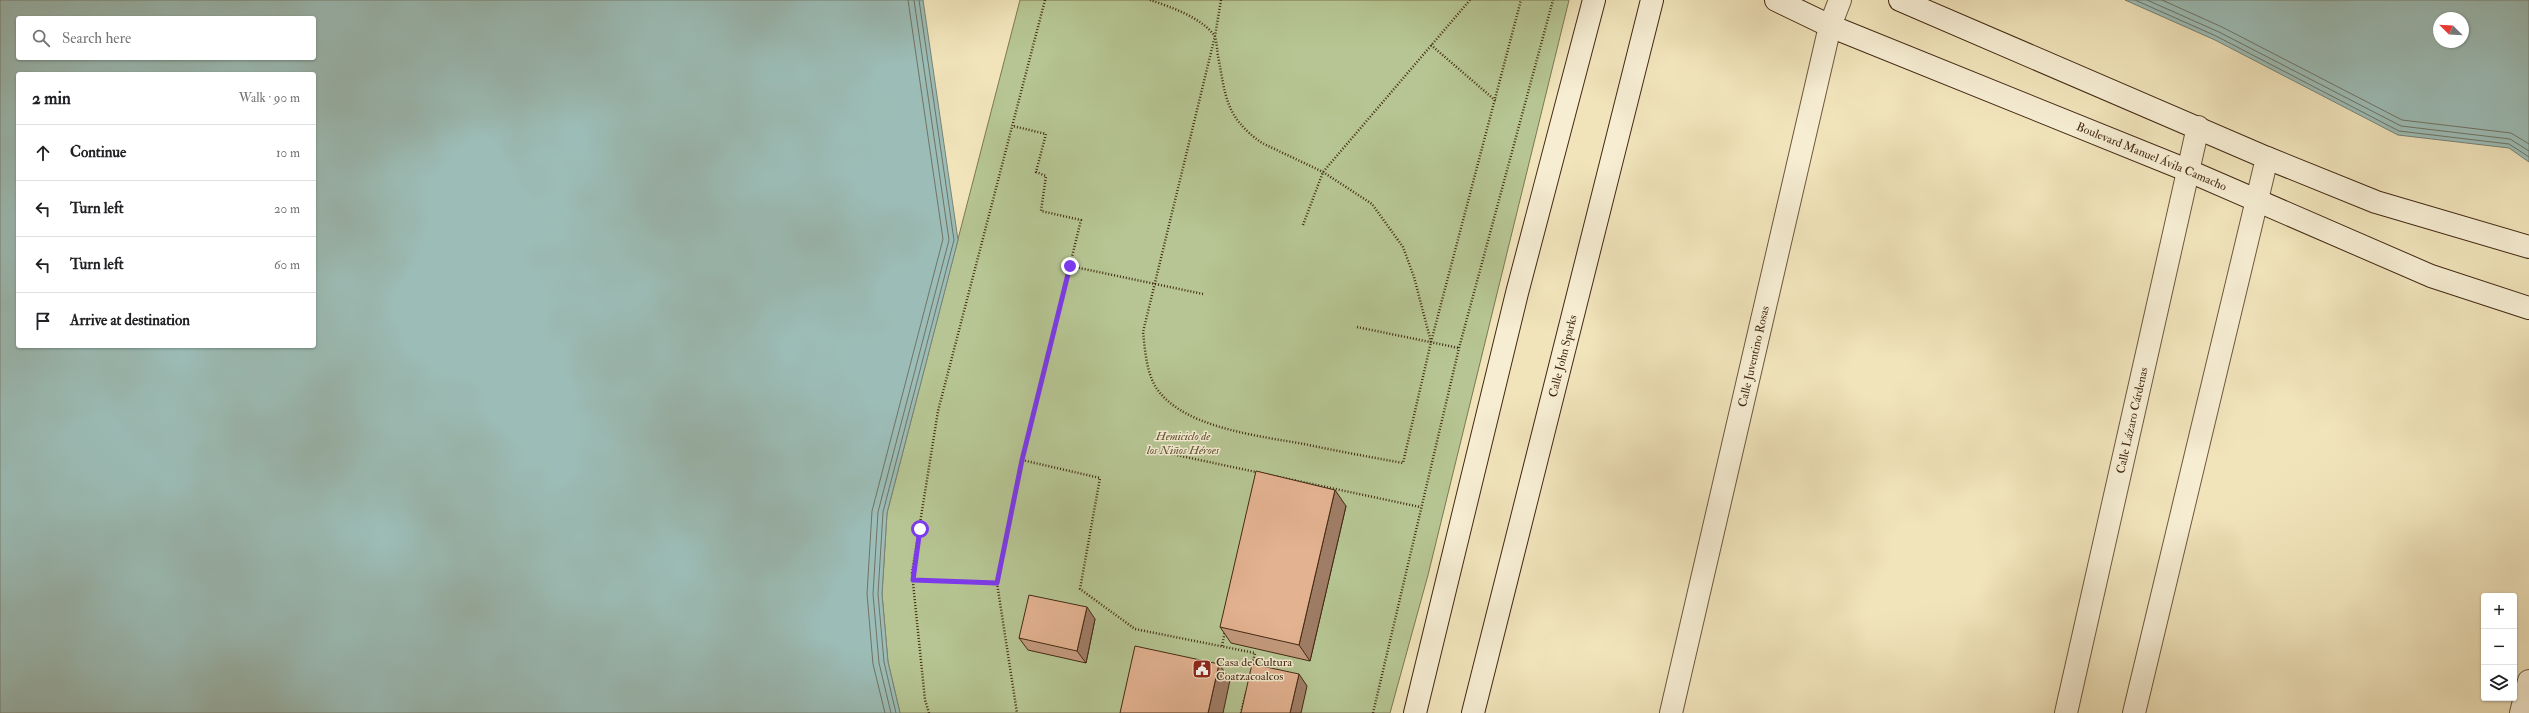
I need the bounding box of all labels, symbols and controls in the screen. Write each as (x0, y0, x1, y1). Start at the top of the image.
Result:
north arrow (2433, 12, 2469, 48)
search box (16, 16, 316, 60)
icon: search (30, 27, 52, 49)
text: Search here (62, 29, 131, 48)
text: 2 min (32, 88, 71, 109)
text: Walk · 90 m (239, 90, 300, 106)
street label: Boulevard Manuel Ávila Camacho (2074, 119, 2229, 195)
icon: ahead (32, 142, 54, 164)
text: Continue (70, 143, 126, 162)
text: 10 m (276, 145, 300, 161)
icon: left (32, 198, 54, 220)
text: Turn left (70, 199, 124, 218)
text: 20 m (274, 201, 300, 217)
icon: left (32, 254, 54, 276)
text: Turn left (70, 255, 124, 274)
text: 60 m (274, 257, 300, 273)
route end (1061, 257, 1079, 275)
street label: Calle Juventino Rosas (1735, 304, 1773, 409)
icon: arrive (32, 310, 54, 332)
text: Arrive at destination (70, 311, 190, 330)
street label: Calle John Sparks (1546, 313, 1581, 399)
street label: Calle Lázaro Cárdenas (2113, 366, 2152, 475)
park label: Hemiciclo de los Niños Héroes (1146, 429, 1220, 458)
route start (911, 520, 929, 538)
map controls (2481, 593, 2517, 701)
button: + (2481, 593, 2517, 629)
button: − (2481, 629, 2517, 665)
place label: Casa de Cultura Coatzacoalcos (1216, 655, 1293, 684)
public building icon: Casa de Cultura Coatzacoalcos (1191, 658, 1213, 680)
button: layers (2481, 665, 2517, 701)

